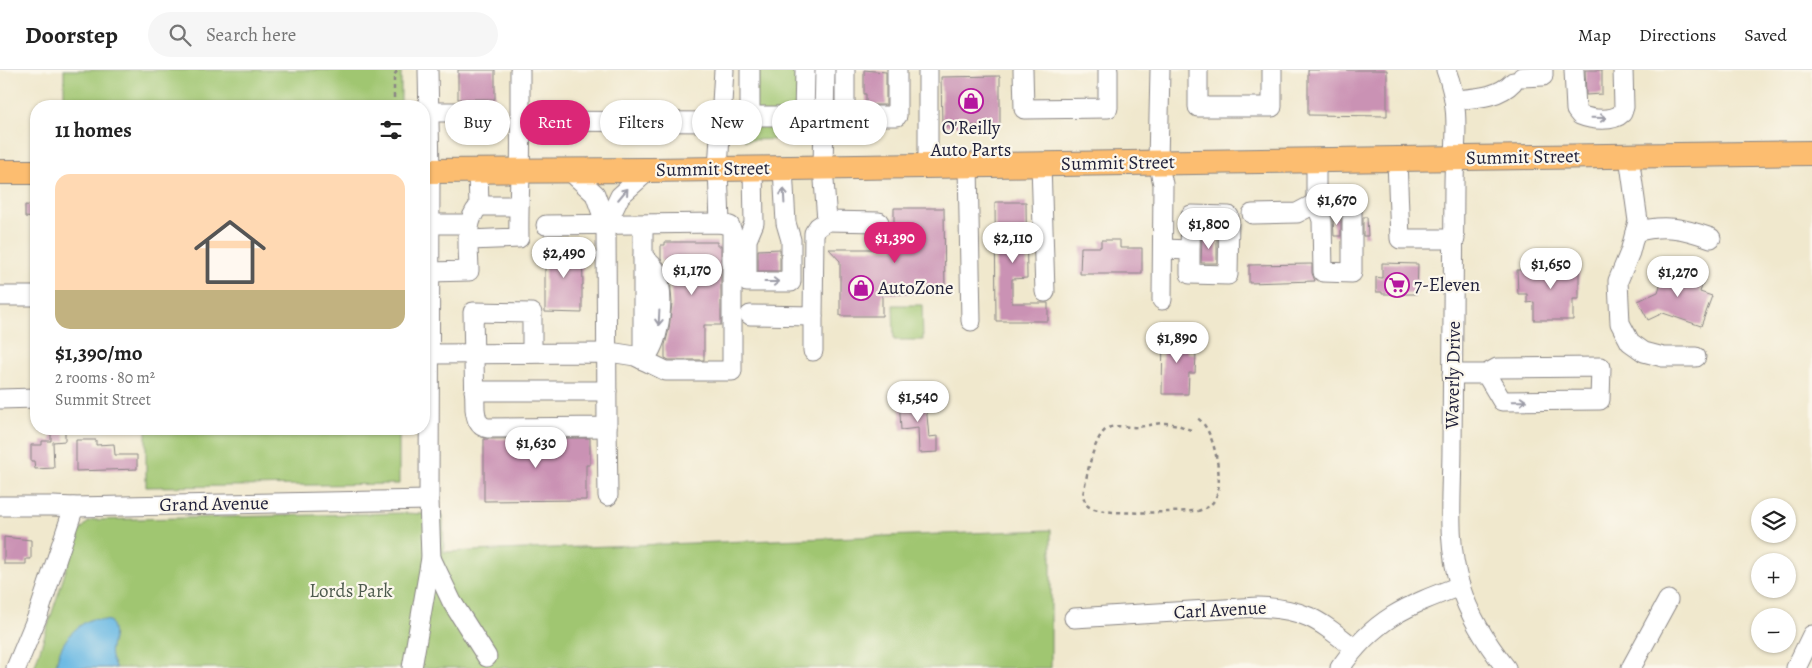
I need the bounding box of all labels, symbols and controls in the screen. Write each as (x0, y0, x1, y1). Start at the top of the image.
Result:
search box (148, 12, 498, 57)
text: Doorstep (25, 19, 118, 51)
icon: search (166, 21, 194, 49)
text: Search here (206, 22, 296, 48)
text: Map (1578, 23, 1611, 47)
text: Directions (1639, 23, 1716, 47)
text: Saved (1744, 23, 1787, 47)
shop icon: O'Reilly Auto Parts (958, 88, 984, 114)
chip: Buy (445, 100, 510, 145)
chip: Rent (520, 100, 590, 145)
chip: Filters (600, 100, 682, 145)
chip: New (692, 100, 762, 145)
chip: Apartment (772, 100, 887, 145)
one-way arrow (1590, 113, 1607, 123)
place label: O'Reilly Auto Parts (930, 115, 1011, 163)
text: 11 homes (55, 116, 132, 144)
icon: filters (377, 116, 405, 144)
street label: Summit Street (1466, 143, 1580, 171)
street label: Summit Street (1061, 149, 1175, 177)
street label: Summit Street (656, 155, 770, 183)
pin: $1,670 (1296, 184, 1378, 226)
one-way arrow (617, 188, 628, 201)
one-way arrow (780, 188, 789, 204)
text: $1,670 (1317, 189, 1357, 211)
icon: home (185, 207, 275, 297)
pin: $1,800 (1168, 208, 1250, 250)
text: $1,800 (1188, 213, 1230, 235)
pin: $1,390 (854, 222, 936, 264)
pin: $2,110 (972, 222, 1054, 264)
text: $1,390 (875, 227, 915, 249)
text: $2,110 (994, 227, 1033, 249)
pin: $2,490 (523, 236, 605, 279)
text: $2,490 (543, 242, 585, 264)
pin: $1,650 (1510, 248, 1592, 290)
text: $1,650 (1531, 253, 1571, 275)
pin: $1,170 (651, 254, 733, 296)
pin: $1,270 (1637, 256, 1719, 298)
text: $1,170 (673, 259, 711, 281)
text: $1,270 (1658, 261, 1698, 283)
supermarket icon: 7-Eleven (1384, 272, 1410, 298)
place label: 7-Eleven (1414, 272, 1480, 298)
shop icon: AutoZone (848, 275, 874, 301)
place label: AutoZone (877, 275, 954, 301)
one-way arrow (763, 277, 779, 287)
one-way arrow (654, 309, 663, 325)
street label: Waverly Drive (1439, 321, 1467, 430)
pin: $1,890 (1136, 322, 1218, 364)
text: $1,890 (1157, 327, 1197, 349)
text: $1,390/mo (55, 339, 143, 367)
text: 2 rooms · 80 m² (55, 367, 155, 389)
pin: $1,540 (877, 380, 959, 423)
text: $1,540 (898, 386, 938, 408)
text: Summit Street (55, 389, 151, 411)
one-way arrow (1511, 396, 1527, 405)
pin: $1,630 (495, 426, 577, 469)
text: $1,630 (516, 432, 556, 454)
street label: Grand Avenue (159, 490, 269, 518)
map controls (1751, 498, 1796, 653)
button: layers (1751, 498, 1796, 543)
button: + (1751, 553, 1796, 598)
park label: Lords Park (309, 578, 393, 604)
street label: Carl Avenue (1173, 595, 1267, 625)
button: − (1751, 608, 1796, 653)

